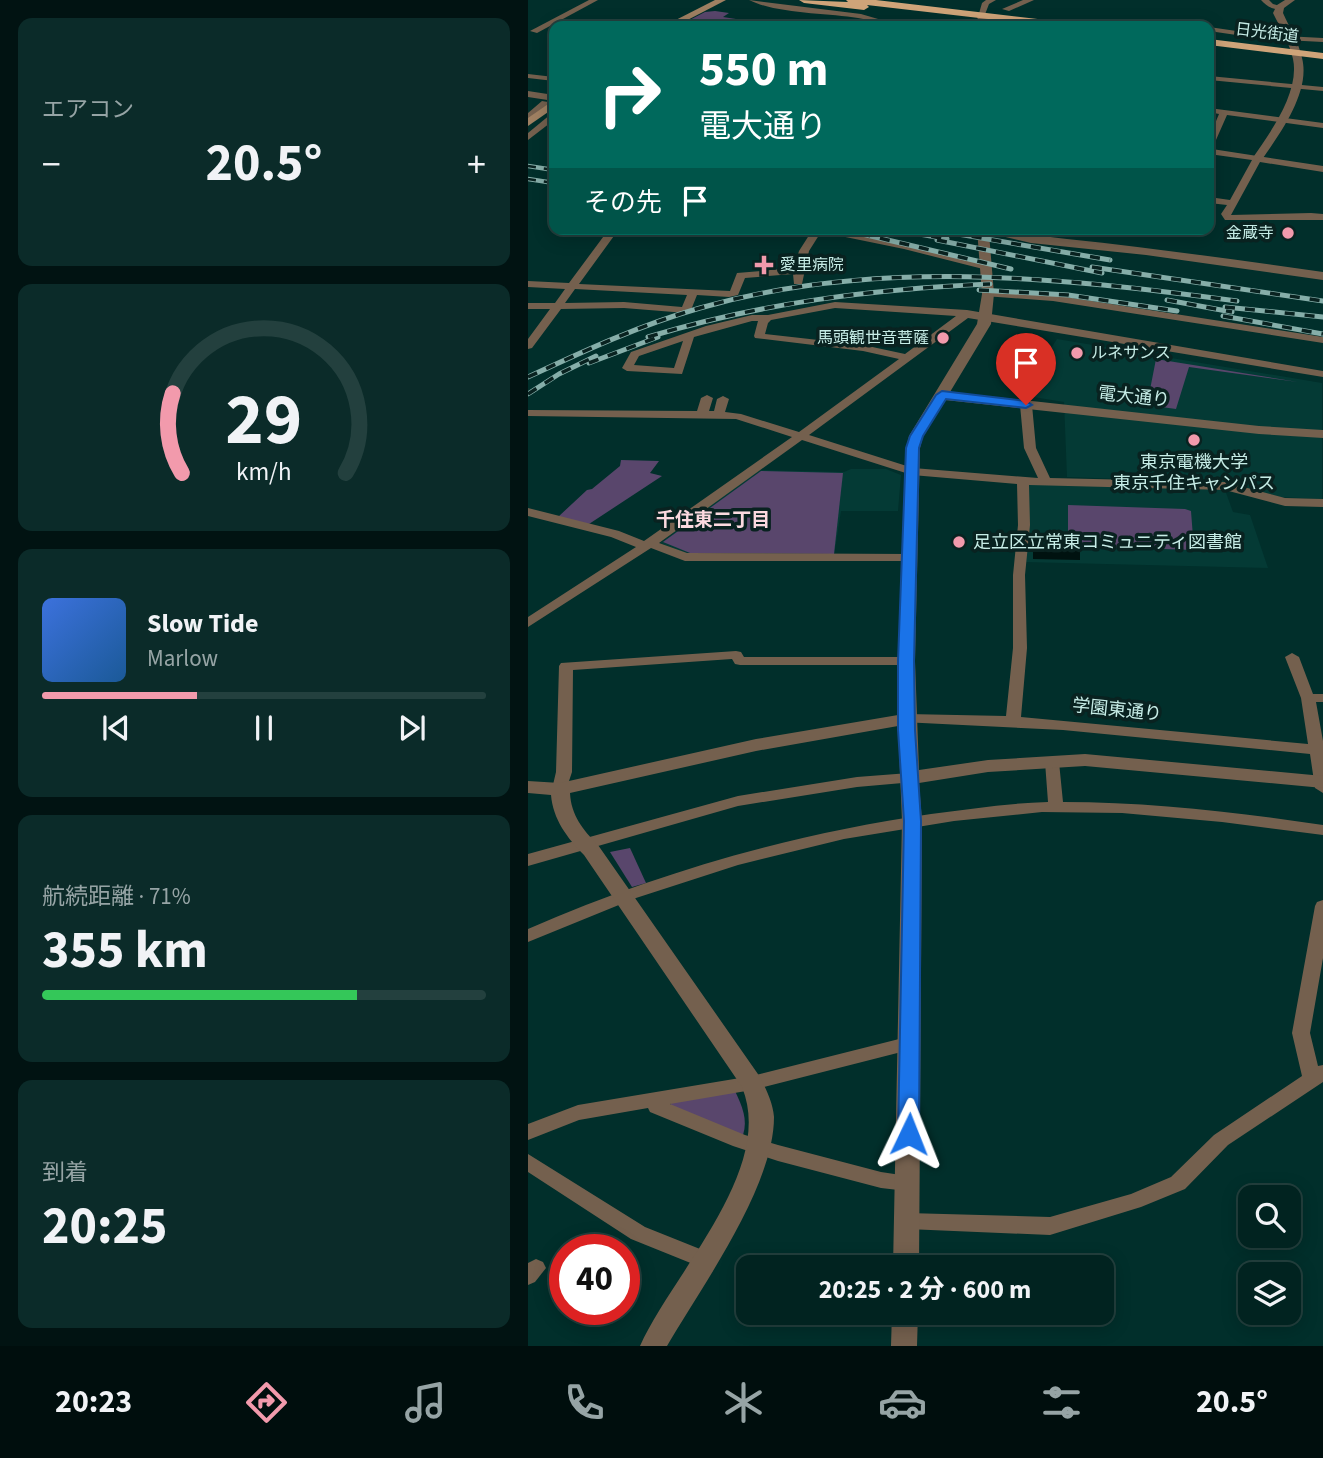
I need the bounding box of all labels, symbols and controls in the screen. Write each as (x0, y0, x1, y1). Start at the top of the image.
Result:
street label: 日光街道 (1234, 18, 1300, 48)
text: 550 m (699, 35, 828, 105)
icon: right (584, 49, 675, 140)
text: エアコン (42, 93, 134, 126)
text: 電大通り (699, 104, 827, 150)
text: 20.5° (206, 127, 322, 201)
text: − (42, 138, 61, 192)
text: + (467, 138, 486, 192)
icon: arrive (676, 182, 714, 220)
text: その先 (584, 184, 662, 221)
place label: 金蔵寺 (1226, 222, 1274, 244)
marker: 金蔵寺 (1280, 225, 1296, 241)
place label: 愛里病院 (780, 254, 844, 276)
marker: 愛里病院 (754, 255, 774, 275)
place label: 馬頭観世音菩薩 (817, 327, 929, 349)
marker: 馬頭観世音菩薩 (935, 330, 951, 346)
pin (996, 333, 1056, 405)
place label: ルネサンス (1091, 342, 1171, 364)
icon: arrive (1007, 344, 1045, 382)
marker: ルネサンス (1069, 345, 1085, 361)
text: 29 (226, 369, 302, 473)
street label: 電大通り (1097, 381, 1171, 413)
marker: 東京電機大学 東京千住キャンパス (1186, 432, 1202, 448)
place label: 東京電機大学 東京千住キャンパス (1113, 450, 1275, 496)
text: km/h (236, 454, 292, 490)
district label: 千住東二丁目 (656, 507, 770, 534)
place label: 足立区立常東コミュニティ図書館 (973, 530, 1242, 555)
marker: 足立区立常東コミュニティ図書館 (951, 534, 967, 550)
text: Slow Tide (147, 605, 258, 642)
text: Marlow (147, 642, 218, 675)
street label: 学園東通り (1071, 693, 1163, 727)
icon: previous (97, 709, 135, 747)
icon: pause (245, 709, 283, 747)
icon: next (393, 709, 431, 747)
text: 航続距離 · 71% (42, 880, 191, 913)
text: 355 km (42, 914, 208, 988)
position arrow (872, 1097, 946, 1171)
text: 到着 (42, 1156, 88, 1189)
map controls (1238, 1185, 1301, 1325)
button: search (1238, 1185, 1301, 1248)
text: 20:25 (42, 1190, 167, 1264)
speed limit sign: 40 (549, 1234, 640, 1325)
button: layers (1238, 1262, 1301, 1325)
text: 20:25 · 2 分 · 600 m (819, 1271, 1031, 1308)
icon: directions (242, 1378, 291, 1427)
icon: music (401, 1378, 450, 1427)
icon: phone (560, 1378, 609, 1427)
icon: climate (719, 1378, 768, 1427)
icon: car (878, 1378, 927, 1427)
icon: filters (1037, 1378, 1086, 1427)
text: 20:23 (55, 1379, 132, 1425)
text: 20.5° (1196, 1379, 1268, 1425)

